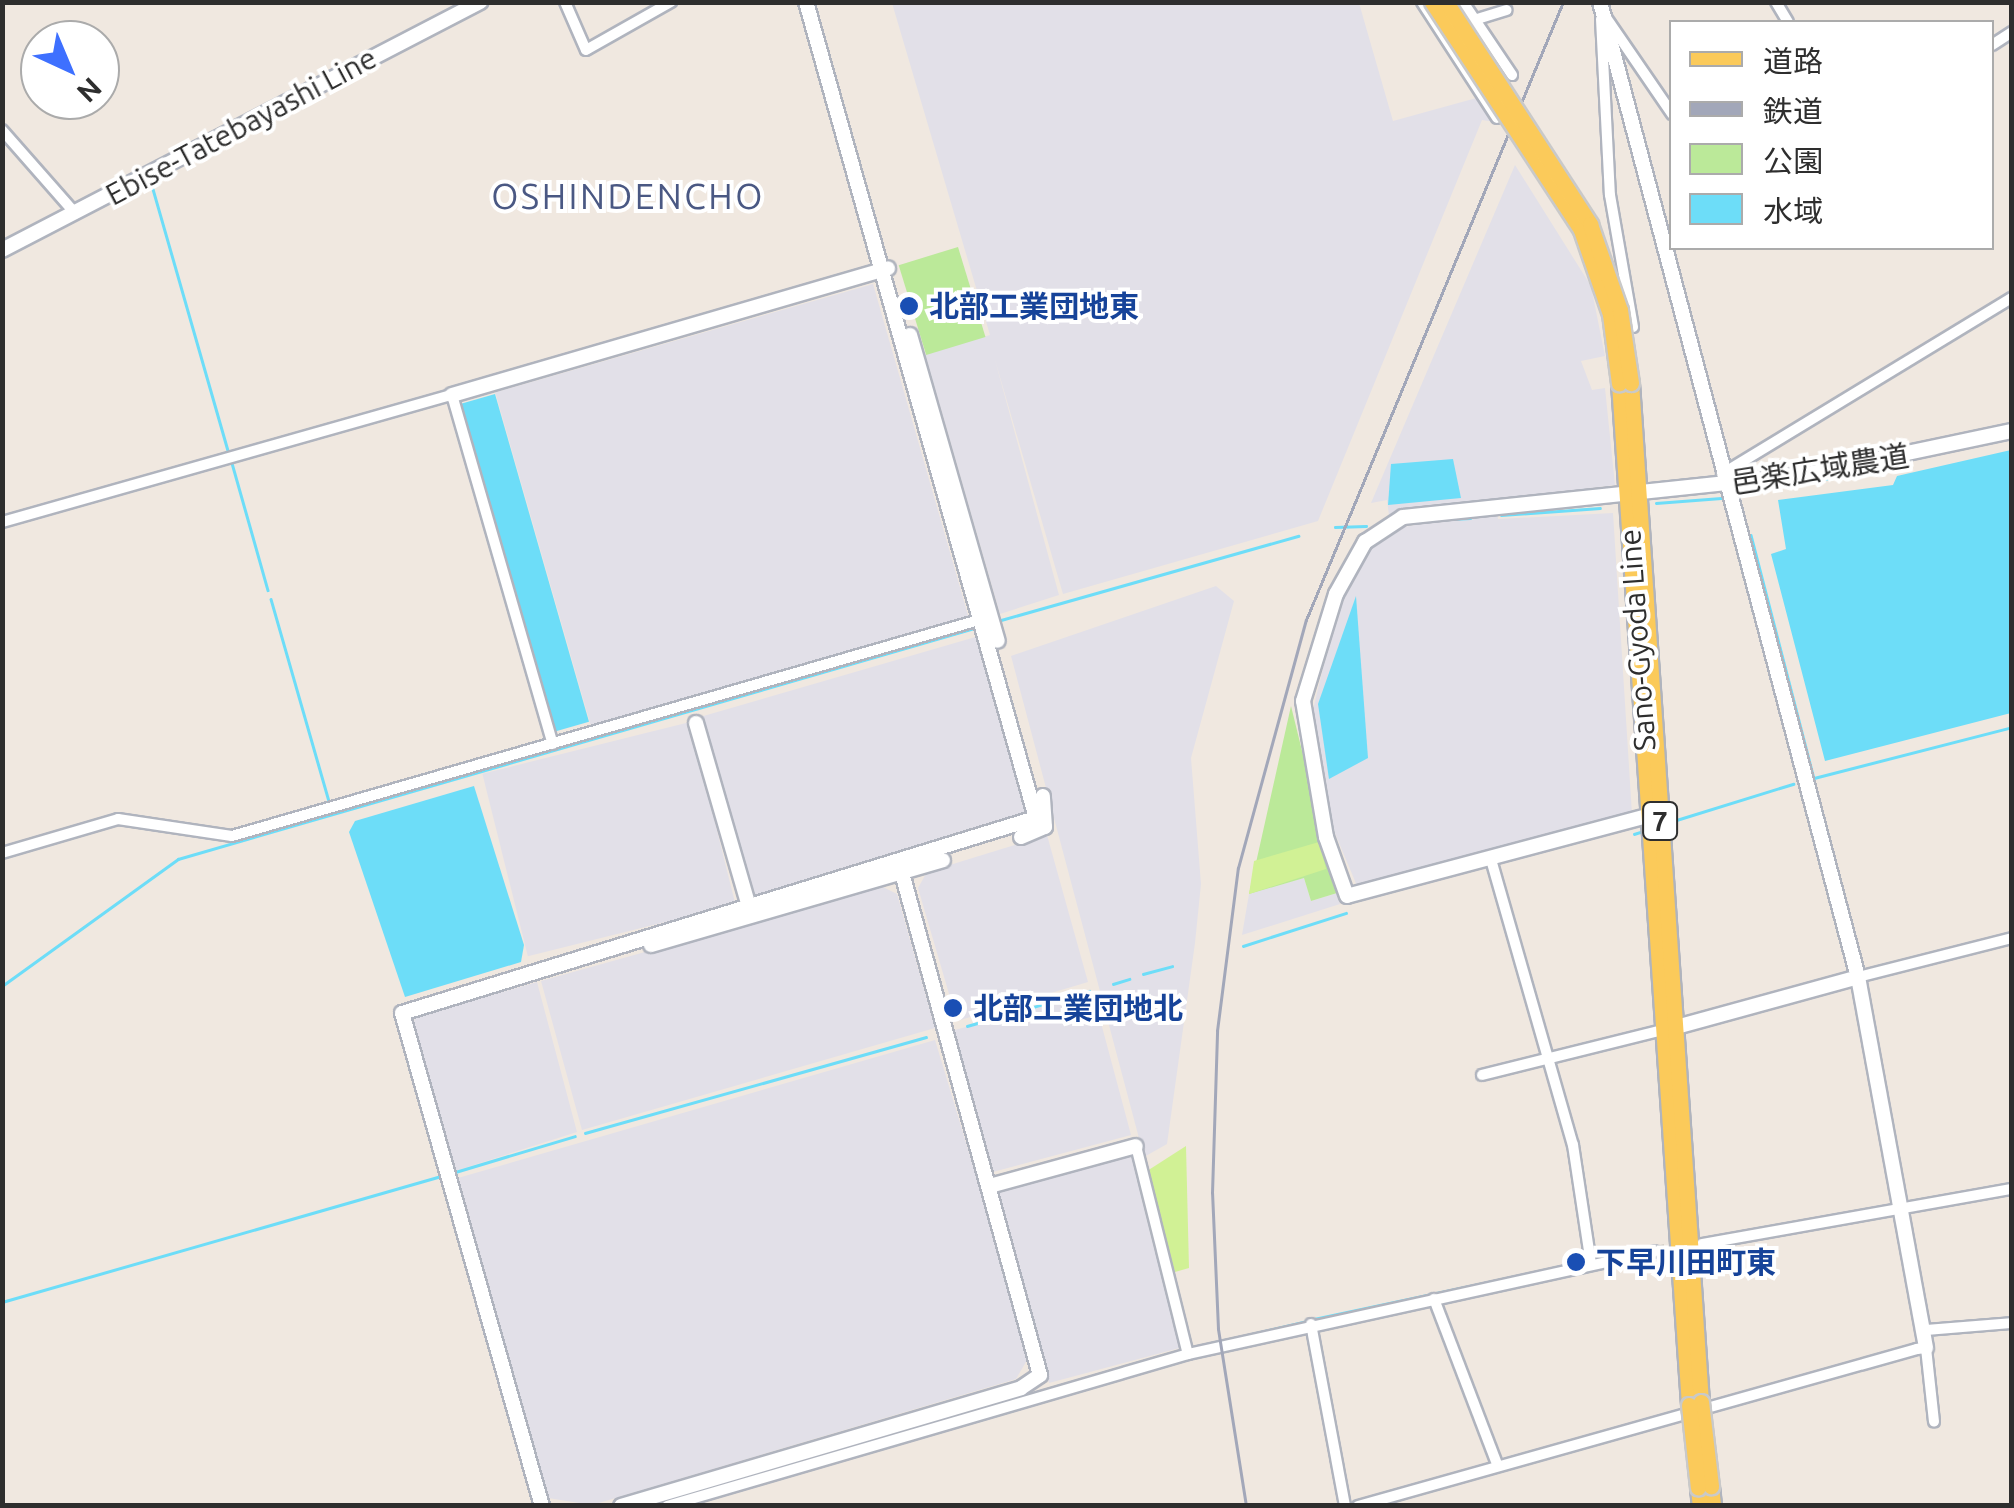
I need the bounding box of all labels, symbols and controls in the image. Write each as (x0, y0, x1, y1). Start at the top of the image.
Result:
north arrow (20, 20, 120, 120)
legend (1669, 20, 1994, 250)
street label: Ebise-Tatebayashi Line (100, 39, 382, 213)
text: 道路 (1763, 44, 1823, 78)
text: N (72, 72, 108, 109)
text: 鉄道 (1763, 94, 1823, 128)
text: 公園 (1763, 144, 1823, 178)
district label: OSHINDENCHO (491, 175, 765, 217)
text: 水域 (1763, 194, 1823, 228)
place label: 北部工業団地東 (929, 288, 1139, 324)
marker: 北部工業団地東 (898, 295, 920, 317)
street label: 邑楽広域農道 (1728, 437, 1912, 501)
street label: Sano-Gyoda Line (1611, 528, 1663, 752)
road number: 7 (1640, 798, 1680, 844)
place label: 北部工業団地北 (973, 990, 1183, 1026)
marker: 北部工業団地北 (942, 997, 964, 1019)
place label: 下早川田町東 (1596, 1244, 1776, 1280)
marker: 下早川田町東 (1565, 1251, 1587, 1273)

